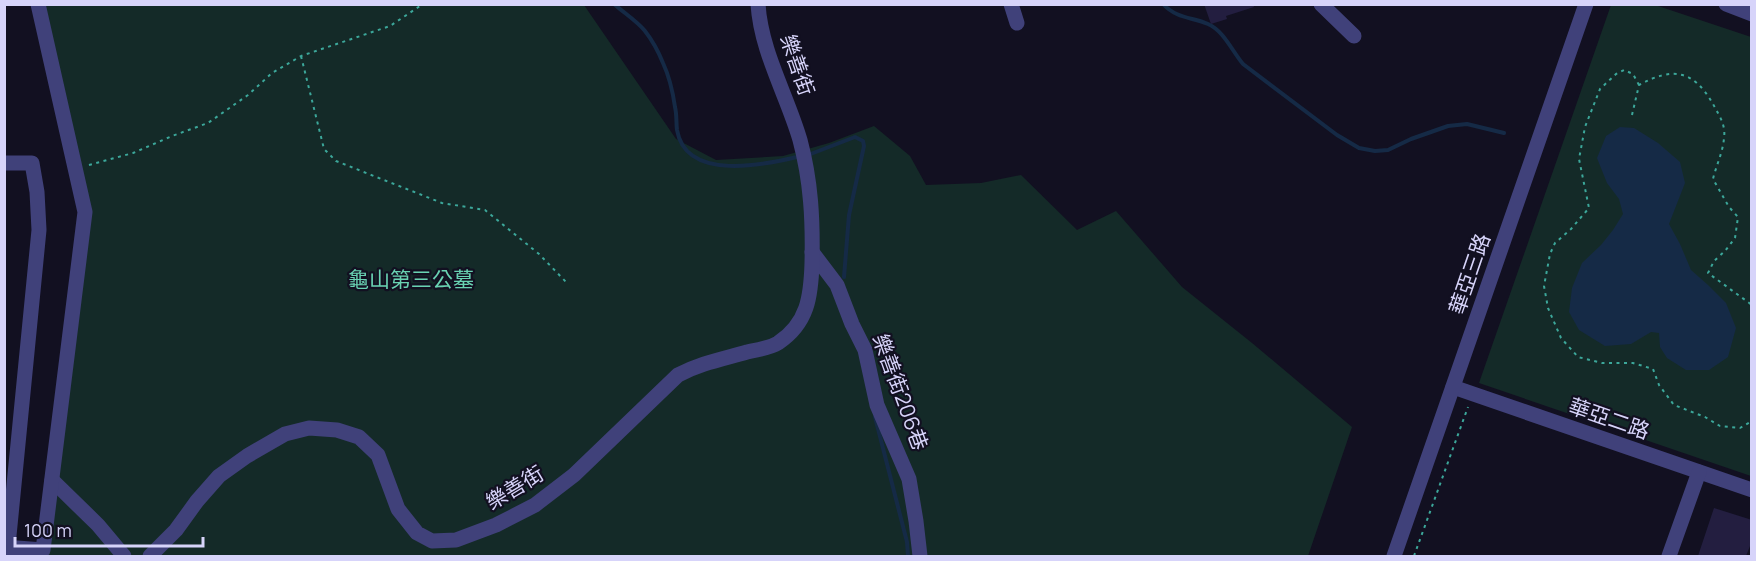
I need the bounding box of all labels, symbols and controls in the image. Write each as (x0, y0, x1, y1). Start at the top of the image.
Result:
street label: 樂善街 (774, 30, 821, 99)
street label: 華亞三路 (1442, 229, 1496, 318)
park label: 龜山第三公墓 (348, 265, 474, 293)
street label: 樂善街206巷 (867, 330, 935, 454)
street label: 華亞二路 (1565, 391, 1654, 445)
street label: 樂善街 (480, 459, 549, 515)
scale bar (15, 510, 202, 548)
text: 100 m (24, 518, 72, 542)

